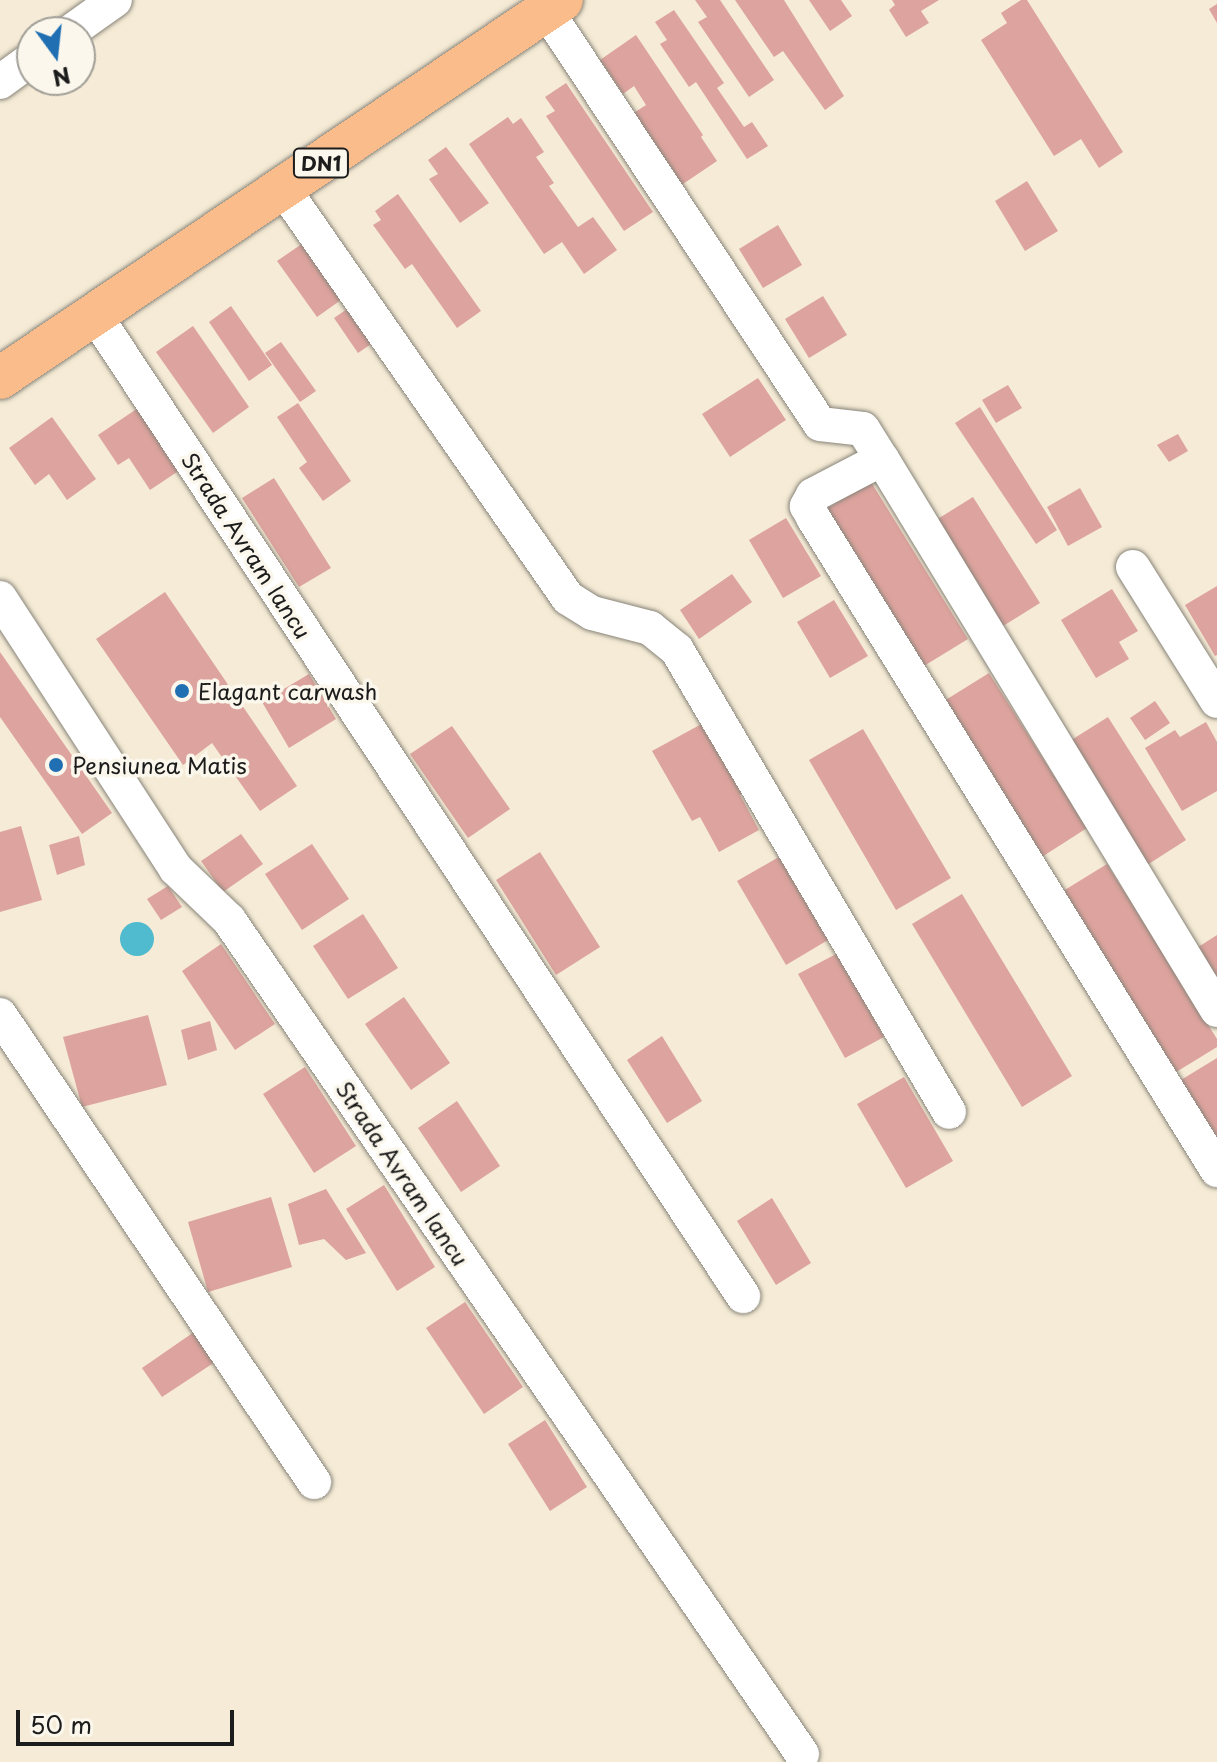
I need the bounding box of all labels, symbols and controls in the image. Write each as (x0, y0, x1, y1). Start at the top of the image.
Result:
north arrow (16, 16, 96, 96)
text: N (49, 60, 75, 96)
road number: DN1 (291, 147, 351, 179)
street label: Strada Avram Iancu (177, 448, 317, 642)
place label: Elagant carwash (198, 678, 376, 704)
marker: Elagant carwash (173, 682, 191, 700)
place label: Pensiunea Matis (72, 752, 247, 778)
marker: Pensiunea Matis (47, 756, 65, 774)
street label: Strada Avram Iancu (332, 1076, 474, 1270)
scale bar (20, 1694, 238, 1744)
text: 50 m (30, 1706, 92, 1742)

